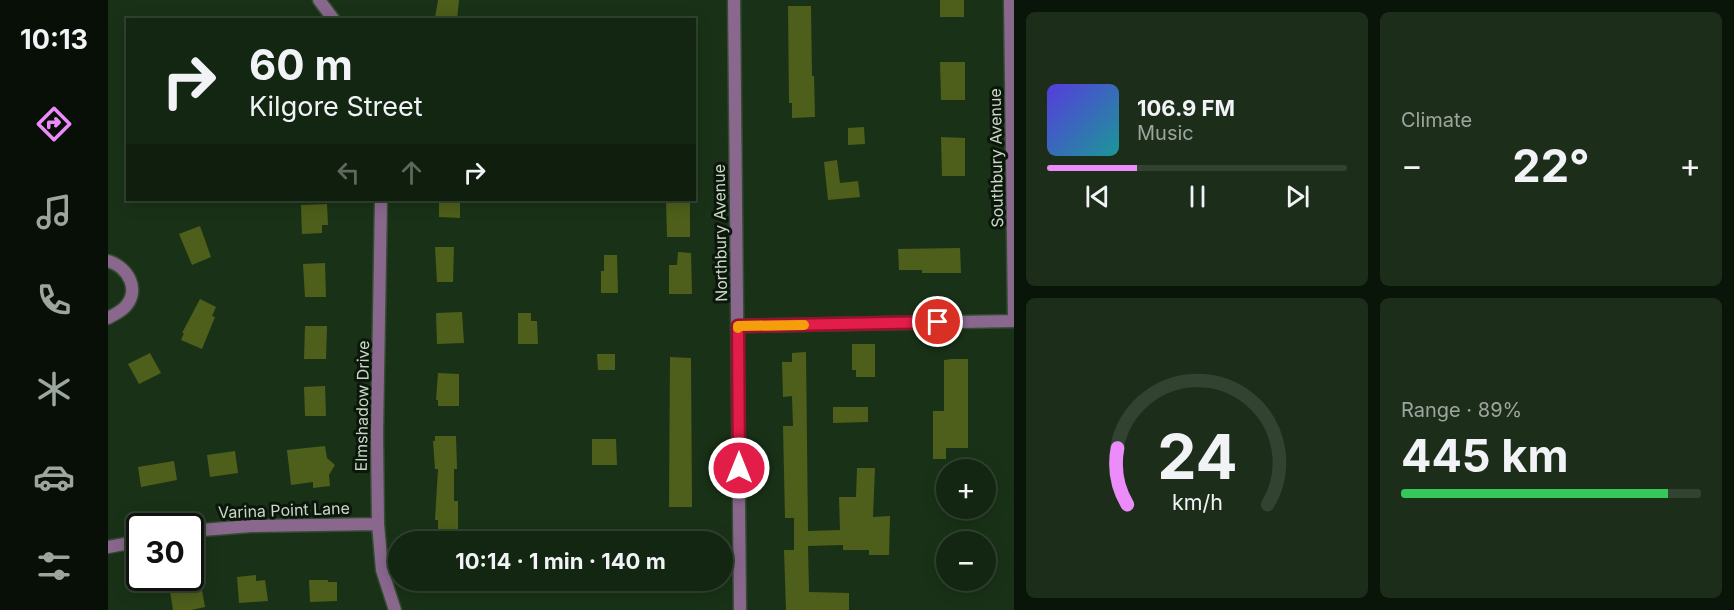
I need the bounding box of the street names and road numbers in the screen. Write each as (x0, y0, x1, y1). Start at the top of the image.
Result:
street label: Southbury Avenue (985, 88, 1007, 228)
street label: Northbury Avenue (709, 164, 731, 302)
street label: Elmshadow Drive (351, 340, 373, 472)
street label: Varina Point Lane (218, 498, 350, 522)

